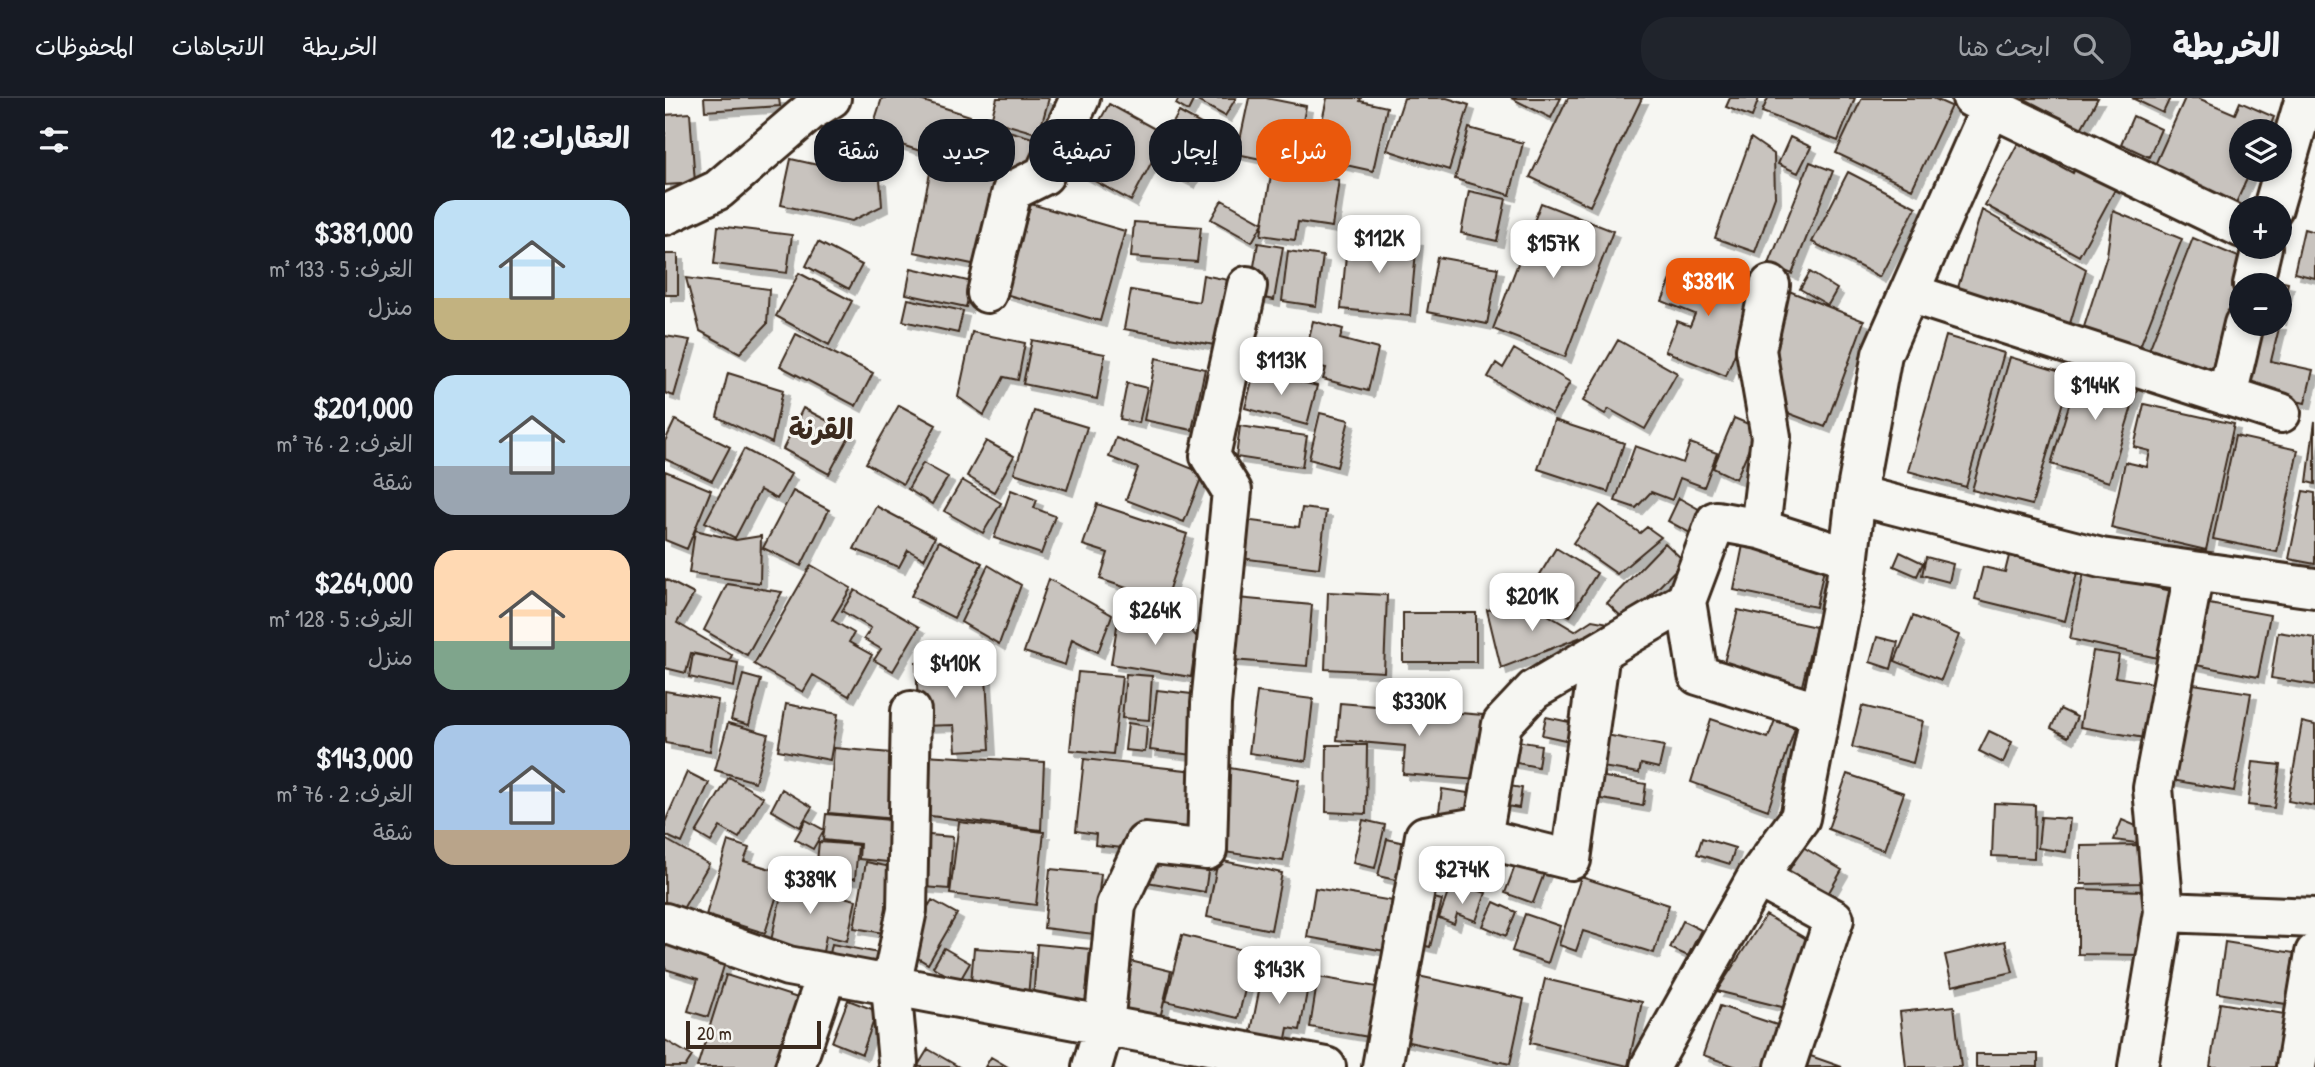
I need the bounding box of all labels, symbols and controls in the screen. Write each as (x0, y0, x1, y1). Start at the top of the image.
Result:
search box (1641, 17, 2131, 80)
text: الخريطة (2173, 23, 2280, 67)
text: ابحث هنا (1958, 29, 2051, 64)
icon: search (2069, 29, 2107, 67)
text: المحفوظات (35, 30, 134, 62)
text: الاتجاهات (172, 30, 265, 62)
text: الخريطة (303, 30, 377, 62)
text: العقارات: 12 (491, 117, 630, 157)
chip: شقة (814, 119, 904, 182)
chip: جديد (918, 119, 1015, 182)
chip: تصفية (1029, 119, 1135, 182)
chip: إيجار (1149, 119, 1242, 182)
chip: شراء (1256, 119, 1351, 182)
map controls (2229, 119, 2292, 336)
button: layers (2229, 119, 2292, 182)
icon: filters (35, 121, 73, 159)
button: + (2229, 196, 2292, 259)
text: $381,000 (314, 212, 413, 252)
pin: $112K (1330, 216, 1428, 275)
pin: $157K (1504, 220, 1602, 280)
text: $112K (1353, 222, 1405, 253)
text: $157K (1526, 227, 1580, 258)
icon: home (490, 228, 574, 312)
text: الغرف: 5 · 133 m² (269, 253, 413, 284)
pin: $381K (1659, 258, 1757, 318)
text: $381K (1682, 265, 1734, 296)
button: − (2229, 273, 2292, 336)
text: منزل (368, 291, 413, 322)
pin: $113K (1232, 338, 1330, 397)
text: $113K (1256, 344, 1306, 375)
pin: $144K (2046, 362, 2144, 422)
text: $144K (2070, 369, 2120, 400)
text: $201,000 (313, 387, 413, 427)
icon: home (490, 403, 574, 487)
district label: القرنة (789, 410, 853, 448)
text: الغرف: 2 · 76 m² (277, 428, 413, 459)
text: شقة (373, 466, 413, 497)
text: $264,000 (314, 562, 413, 602)
pin: $201K (1483, 574, 1581, 633)
icon: home (490, 578, 574, 662)
text: $201K (1505, 580, 1559, 611)
pin: $264K (1106, 588, 1204, 647)
text: $264K (1129, 594, 1181, 625)
text: الغرف: 5 · 128 m² (269, 603, 413, 634)
pin: $410K (906, 640, 1004, 700)
text: منزل (368, 641, 413, 672)
text: $410K (930, 647, 980, 678)
pin: $330K (1370, 678, 1468, 738)
text: $330K (1392, 685, 1446, 716)
text: $143,000 (316, 737, 413, 777)
icon: home (490, 753, 574, 837)
text: الغرف: 2 · 76 m² (277, 778, 413, 809)
text: شقة (373, 816, 413, 847)
pin: $274K (1413, 846, 1511, 906)
text: $274K (1435, 853, 1489, 884)
pin: $389K (761, 856, 859, 916)
text: $389K (784, 863, 836, 894)
pin: $143K (1230, 946, 1328, 1006)
text: $143K (1254, 953, 1304, 984)
scale bar (686, 1018, 821, 1050)
text: 20 m (697, 1020, 732, 1046)

